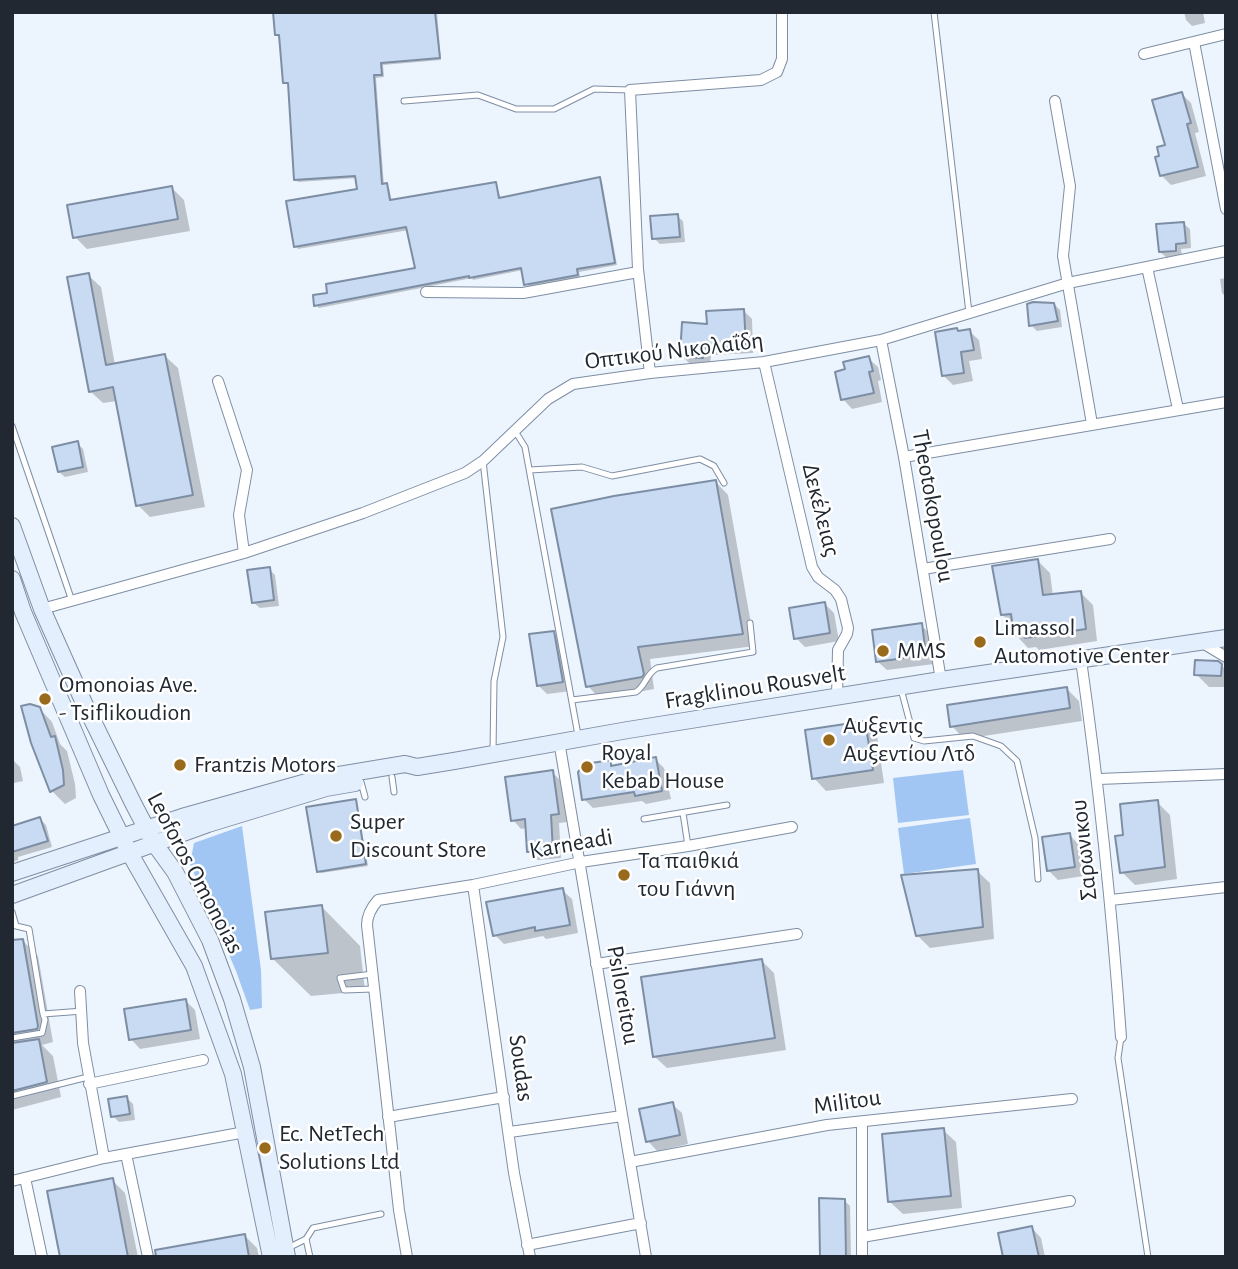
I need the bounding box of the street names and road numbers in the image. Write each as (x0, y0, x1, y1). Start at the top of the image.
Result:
street label: Οπτικού Νικολαΐδη (583, 326, 765, 376)
street label: Theotokopoulou (905, 427, 961, 585)
street label: Δεκέλειας (796, 460, 846, 560)
street label: Fragklinou Rousvelt (663, 658, 847, 716)
street label: Leoforos Omonoias (140, 787, 250, 959)
street label: Σαρωνικου (1064, 798, 1104, 902)
street label: Karneadi (527, 823, 615, 865)
street label: Psiloreitou (600, 943, 646, 1047)
street label: Soudas (502, 1033, 540, 1103)
street label: Militou (811, 1083, 883, 1121)

